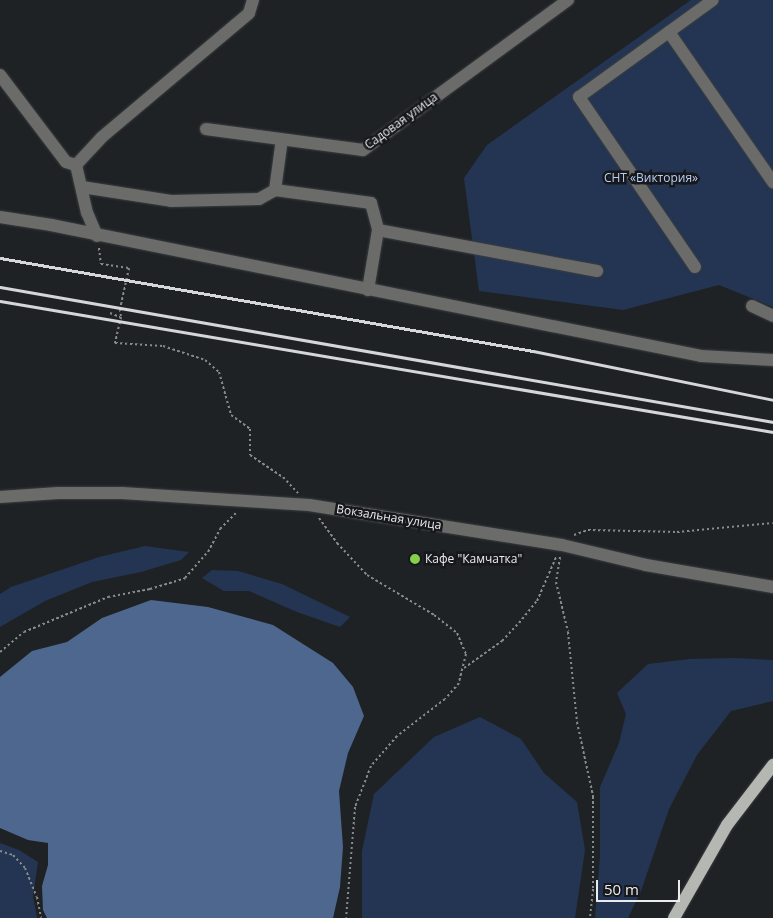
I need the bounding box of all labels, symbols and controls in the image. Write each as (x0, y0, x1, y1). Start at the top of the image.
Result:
street label: Садовая улица (362, 90, 440, 152)
park label: СНТ «Виктория» (604, 171, 698, 185)
street label: Вокзальная улица (335, 502, 443, 532)
place label: Кафе "Камчатка" (425, 552, 522, 566)
marker: Кафе "Камчатка" (409, 553, 421, 565)
scale bar (598, 870, 682, 902)
text: 50 m (604, 879, 639, 899)

